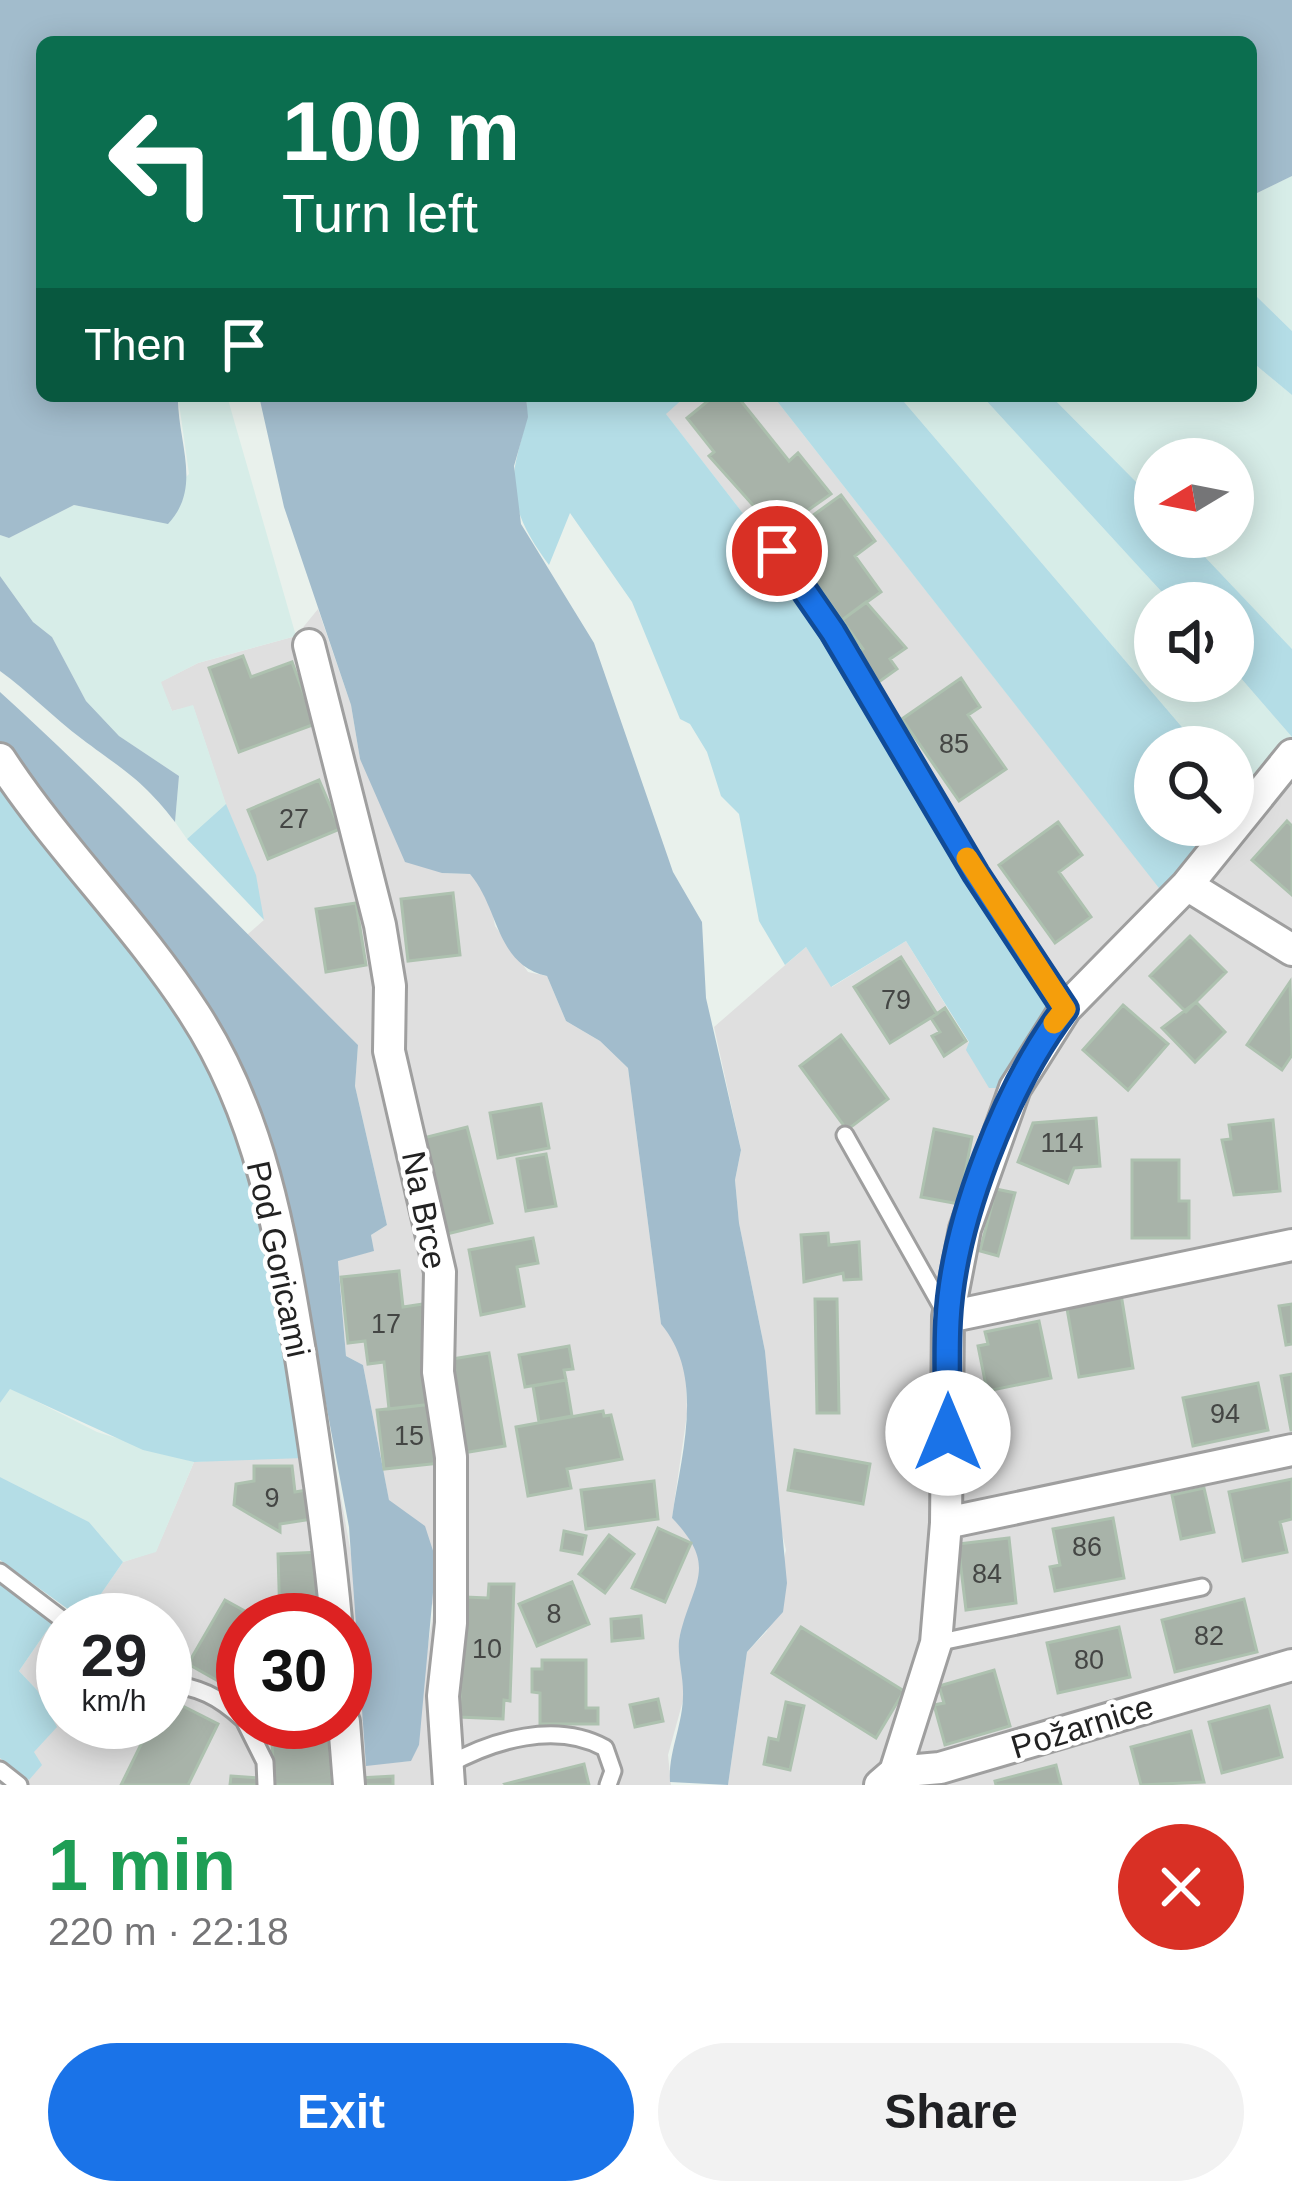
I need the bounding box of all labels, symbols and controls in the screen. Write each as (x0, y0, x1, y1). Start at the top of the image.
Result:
icon: left (84, 84, 240, 240)
text: 100 m (282, 84, 520, 178)
text: Turn left (282, 183, 478, 243)
icon: arrive (211, 312, 277, 378)
text: Then (84, 319, 187, 370)
north arrow (1134, 438, 1254, 558)
map controls (1134, 438, 1254, 846)
pin (726, 500, 828, 602)
icon: arrive (744, 518, 810, 584)
button: sound (1134, 582, 1254, 702)
button: search (1134, 726, 1254, 846)
house number: 85 (939, 729, 969, 759)
house number: 27 (279, 804, 309, 834)
house number: 79 (881, 985, 911, 1015)
house number: 114 (1040, 1128, 1084, 1158)
street label: Na Brce (395, 1148, 454, 1272)
street label: Pod Goricami (240, 1157, 317, 1361)
house number: 17 (371, 1309, 401, 1339)
position arrow (885, 1370, 1011, 1496)
house number: 94 (1210, 1399, 1240, 1429)
house number: 15 (394, 1421, 424, 1451)
house number: 9 (264, 1483, 280, 1513)
house number: 86 (1072, 1532, 1102, 1562)
house number: 84 (972, 1559, 1002, 1589)
speed limit sign: 30 (216, 1593, 372, 1749)
house number: 8 (546, 1599, 562, 1629)
house number: 82 (1194, 1621, 1224, 1651)
text: 29 (81, 1622, 147, 1689)
house number: 10 (472, 1634, 502, 1664)
house number: 80 (1074, 1645, 1104, 1675)
text: km/h (81, 1684, 147, 1717)
street label: Požarnice (1007, 1687, 1158, 1766)
button: close (1118, 1824, 1244, 1950)
text: 1 min (48, 1825, 236, 1905)
text: 220 m · 22:18 (48, 1910, 289, 1953)
button: Exit (48, 2043, 634, 2181)
button: Share (658, 2043, 1244, 2181)

